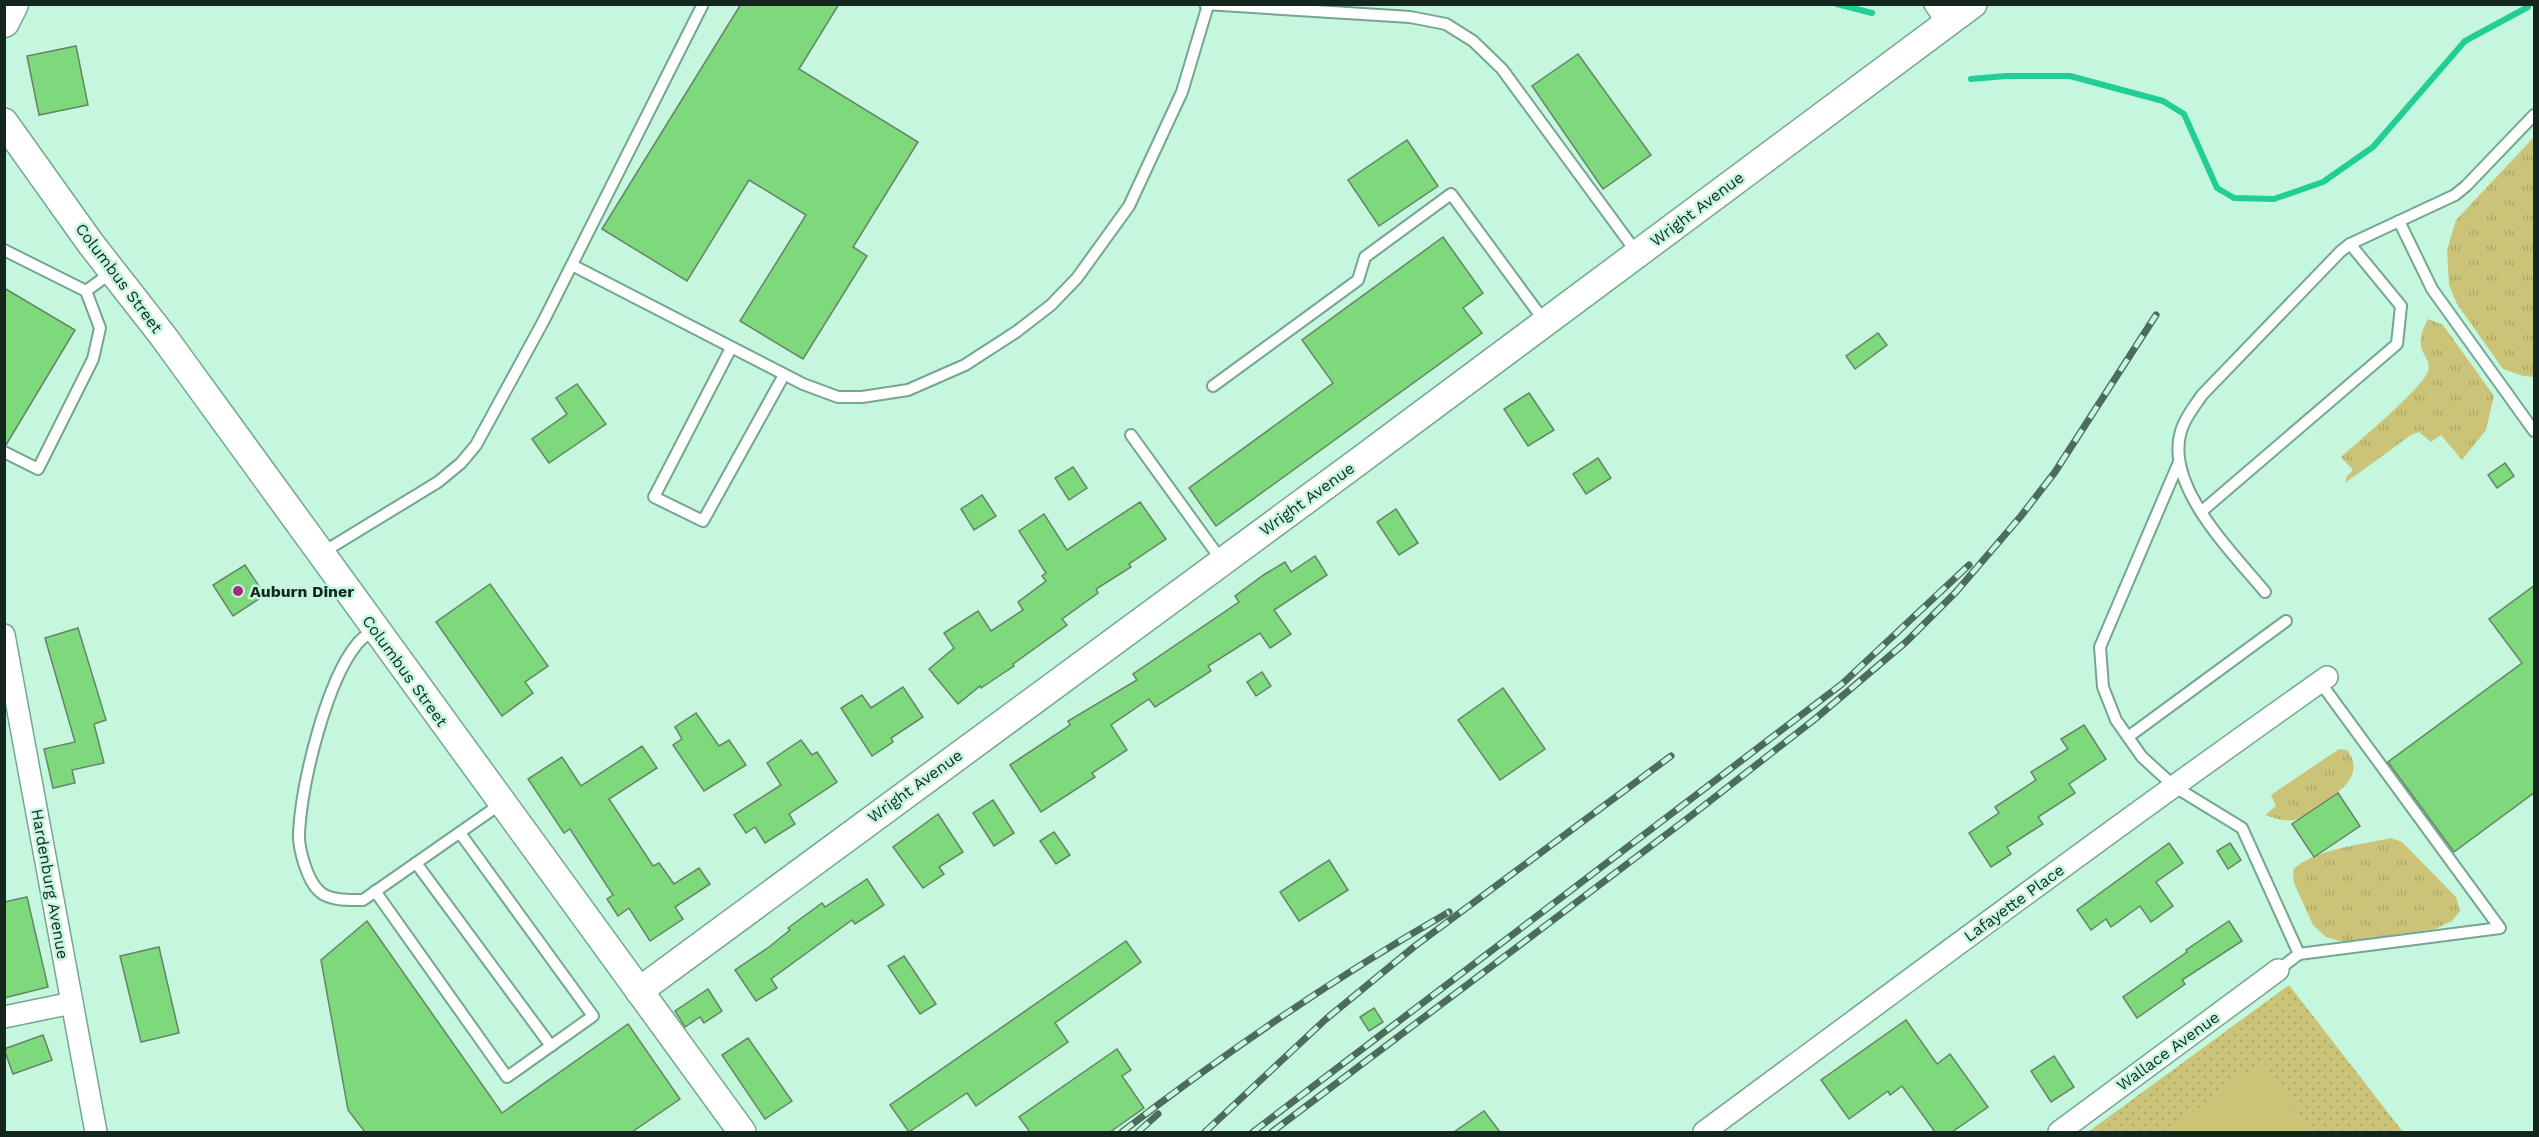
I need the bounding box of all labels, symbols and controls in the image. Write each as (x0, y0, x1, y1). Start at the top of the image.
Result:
street label: Wright Avenue (1646, 168, 1748, 250)
street label: Columbus Street (72, 219, 167, 337)
street label: Wright Avenue (1256, 458, 1358, 540)
place label: Auburn Diner (250, 582, 354, 601)
marker: Auburn Diner (231, 584, 245, 598)
street label: Columbus Street (358, 612, 452, 730)
street label: Wright Avenue (864, 745, 966, 827)
street label: Hardenburg Avenue (27, 807, 73, 961)
street label: Lafayette Place (1960, 860, 2068, 946)
street label: Wallace Avenue (2113, 1007, 2223, 1095)

